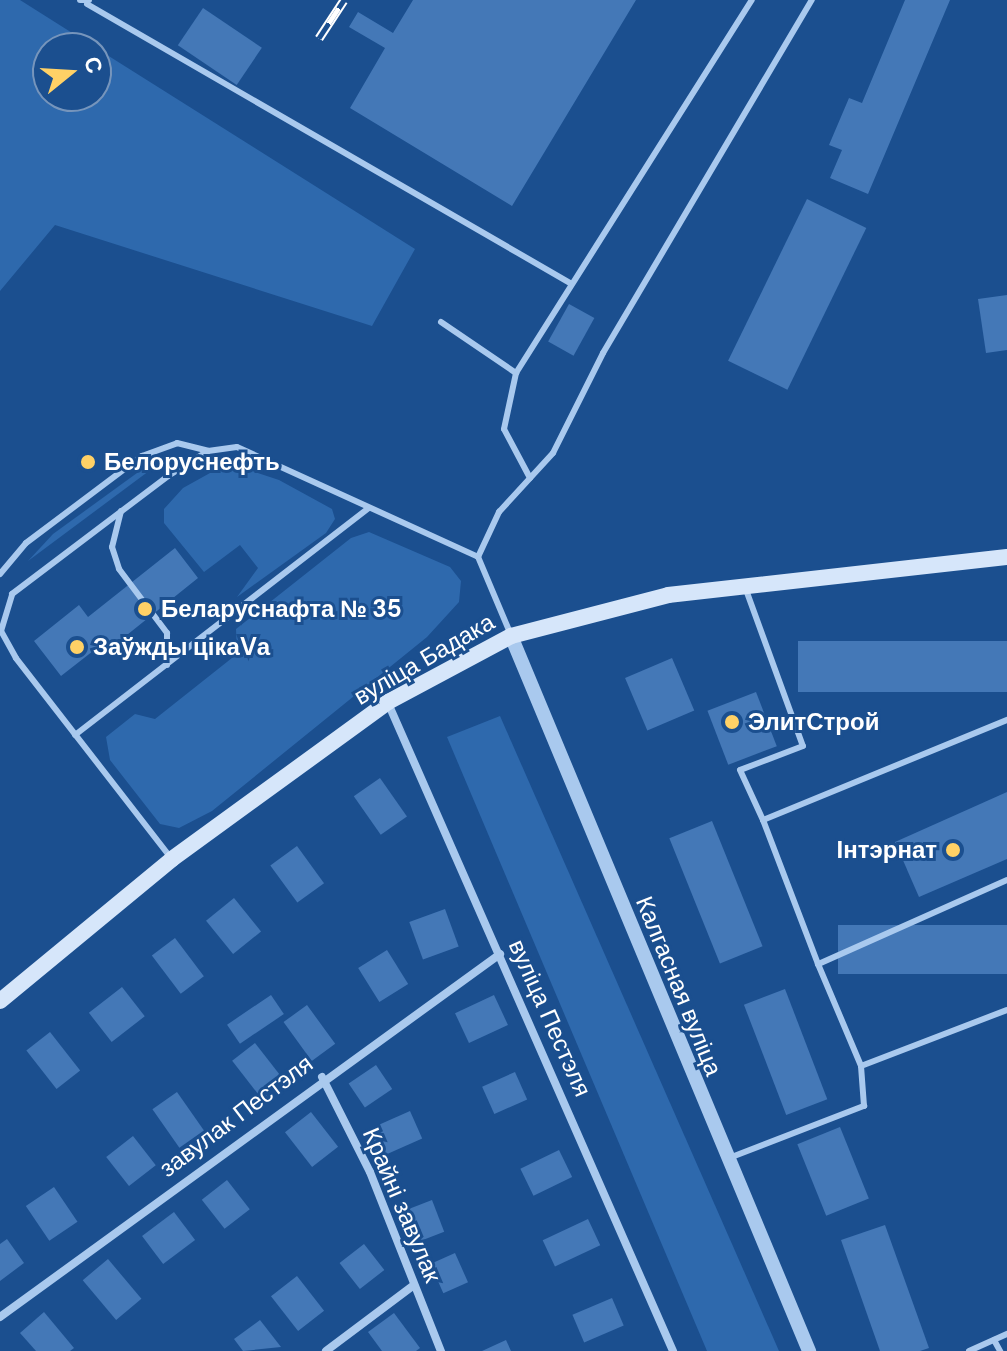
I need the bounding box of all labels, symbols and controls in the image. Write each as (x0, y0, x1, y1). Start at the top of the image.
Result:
north arrow (32, 32, 112, 112)
text: С (77, 53, 110, 77)
place label: Белоруснефть (104, 448, 280, 476)
marker: Белоруснефть (79, 453, 97, 471)
place label: Беларуснафта № 35 (161, 595, 402, 623)
marker: Беларуснафта № 35 (136, 600, 154, 618)
street label: вуліца Бадака (349, 607, 499, 711)
place label: Заўжды цікаVа (93, 633, 270, 661)
marker: Заўжды цікаVа (68, 638, 86, 656)
place label: ЭлитСтрой (748, 708, 879, 736)
marker: ЭлитСтрой (723, 713, 741, 731)
place label: Інтэрнат (837, 836, 937, 864)
marker: Інтэрнат (944, 841, 962, 859)
street label: Калгасная вуліца (630, 892, 728, 1080)
street label: вуліца Пестэля (503, 935, 597, 1101)
street label: завулак Пестэля (154, 1049, 318, 1183)
street label: Крайні завулак (357, 1123, 447, 1287)

